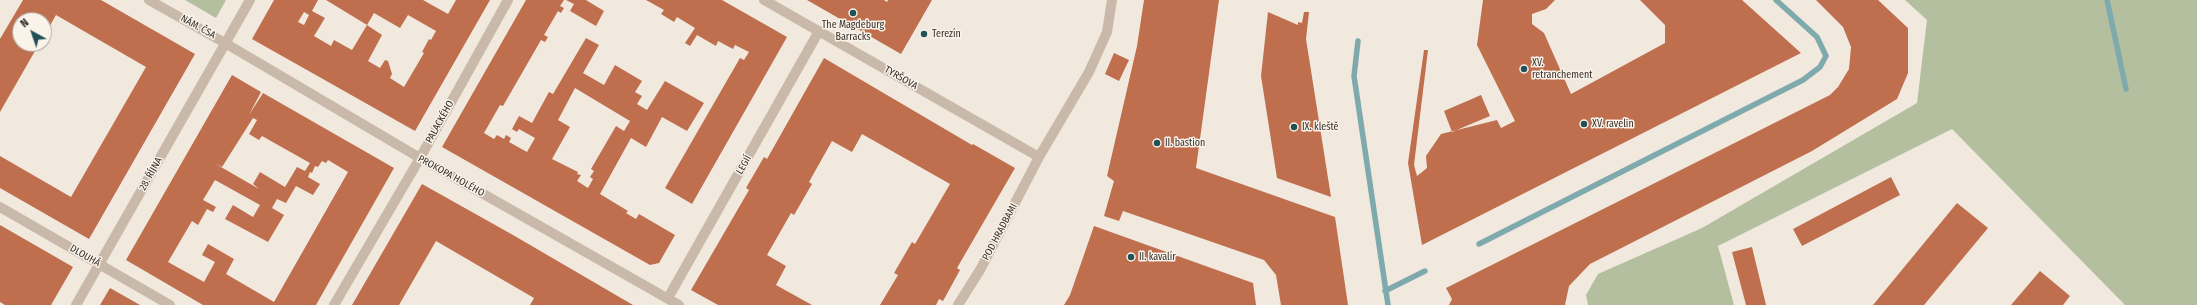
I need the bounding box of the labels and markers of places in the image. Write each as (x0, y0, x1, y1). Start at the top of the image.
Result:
marker: The Magdeburg Barracks (848, 8, 858, 18)
place label: The Magdeburg Barracks (822, 19, 884, 42)
place label: Terezín (932, 28, 961, 40)
marker: Terezín (919, 29, 929, 39)
place label: XV. retranchement (1532, 57, 1592, 80)
marker: XV. retranchement (1519, 64, 1529, 74)
place label: XV. ravelin (1592, 118, 1634, 130)
marker: XV. ravelin (1579, 119, 1589, 129)
place label: IX. kleště (1302, 121, 1338, 133)
marker: IX. kleště (1289, 122, 1299, 132)
place label: II. bastion (1165, 137, 1205, 149)
marker: II. bastion (1152, 138, 1162, 148)
place label: II. kavalír (1139, 251, 1176, 263)
marker: II. kavalír (1126, 252, 1136, 262)

